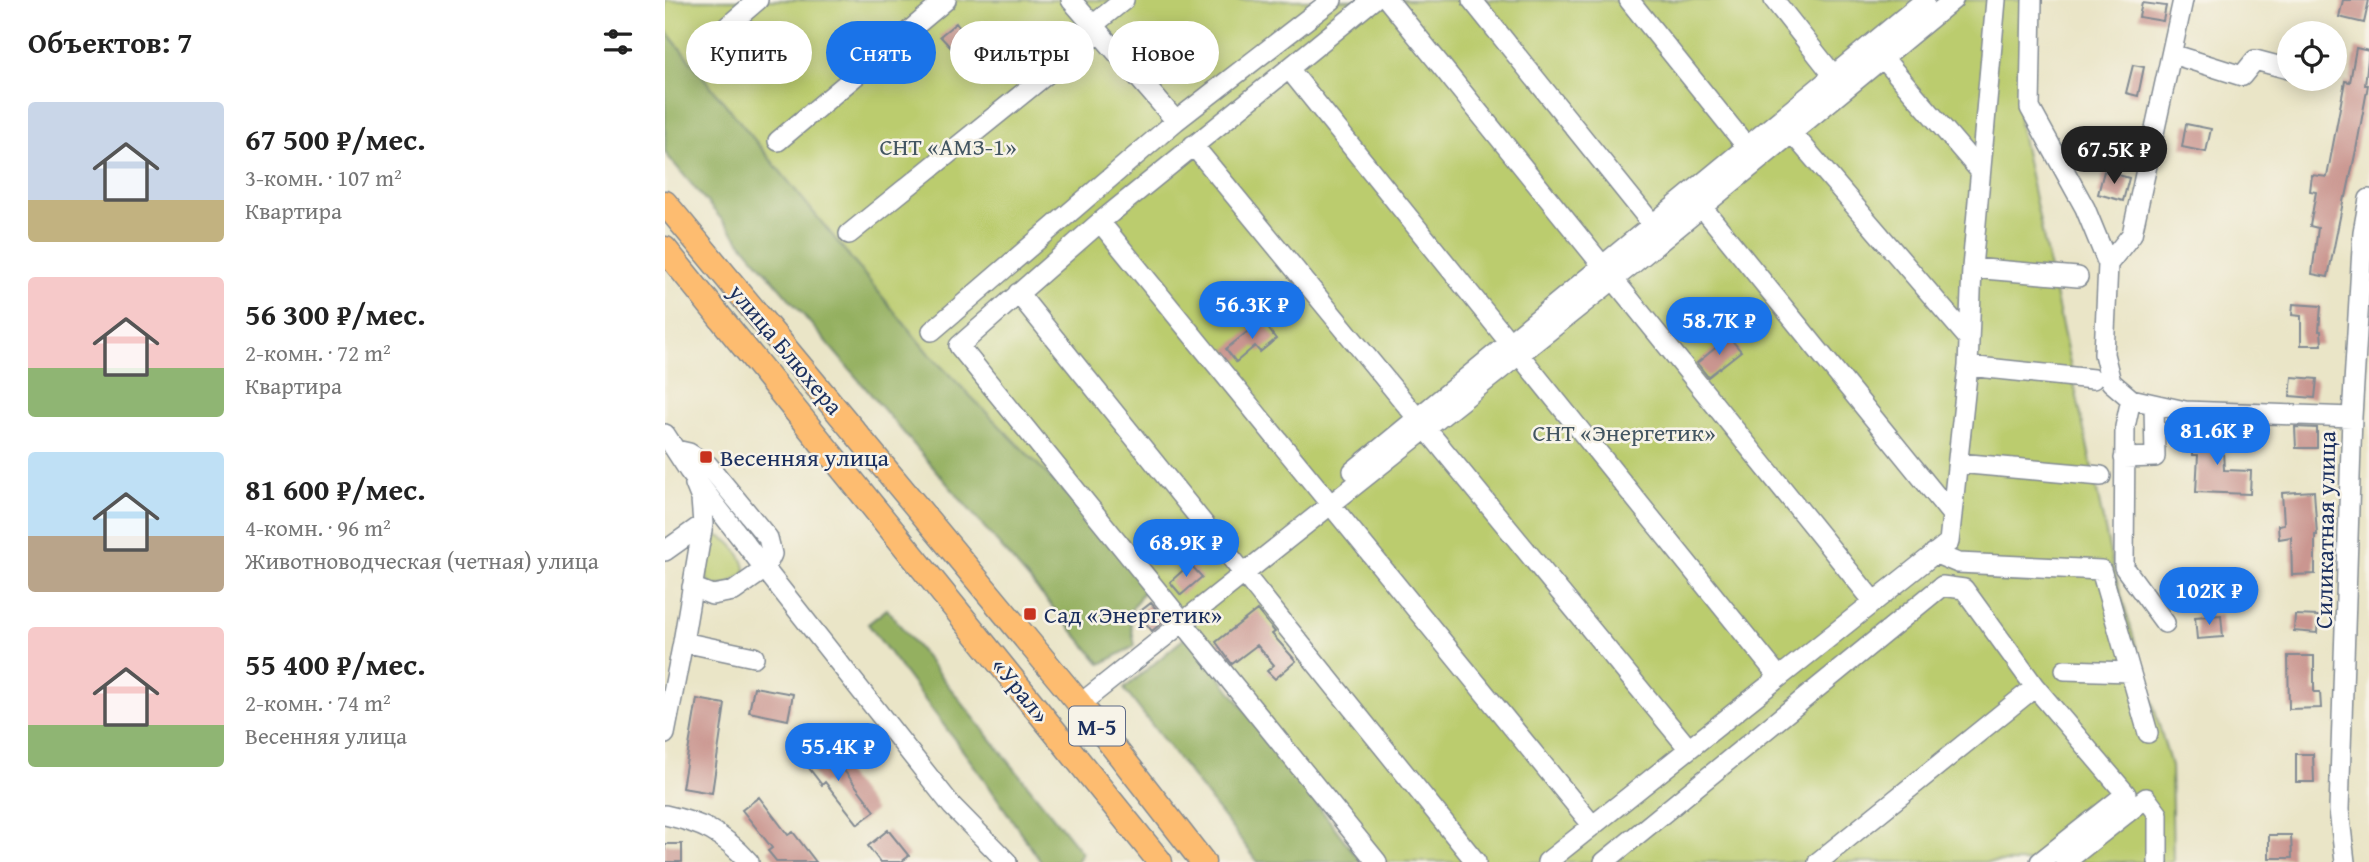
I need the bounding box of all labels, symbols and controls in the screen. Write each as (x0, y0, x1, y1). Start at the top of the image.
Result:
text: Объектов: 7 (28, 20, 192, 64)
chip: Купить (686, 21, 812, 84)
chip: Снять (826, 21, 936, 84)
chip: Фильтры (950, 21, 1094, 84)
chip: Новое (1108, 21, 1219, 84)
map controls (2277, 21, 2347, 91)
button: locate (2277, 21, 2347, 91)
icon: filters (599, 23, 637, 61)
text: 67 500 ₽/мес. (245, 117, 426, 161)
pin: 67.5K ₽ (2049, 127, 2179, 186)
park label: СНТ «АМЗ-1» (879, 129, 1017, 164)
icon: home (84, 130, 168, 214)
text: 67.5K ₽ (2077, 132, 2151, 165)
text: 3-комн. · 107 m² (245, 161, 402, 194)
text: Квартира (245, 194, 342, 227)
street label: улица Блюхера (720, 275, 852, 423)
pin: 56.3K ₽ (1187, 282, 1317, 341)
text: 56.3K ₽ (1215, 287, 1289, 320)
text: 56 300 ₽/мес. (245, 292, 426, 336)
pin: 58.7K ₽ (1654, 298, 1784, 357)
text: 58.7K ₽ (1682, 303, 1756, 336)
icon: home (84, 305, 168, 389)
text: 2-комн. · 72 m² (245, 336, 391, 369)
text: Квартира (245, 369, 342, 402)
pin: 81.6K ₽ (2152, 407, 2282, 467)
text: 81.6K ₽ (2180, 413, 2254, 446)
park label: СНТ «Энергетик» (1532, 415, 1716, 450)
street label: Силикатная улица (2306, 430, 2344, 629)
place label: Весенняя улица (720, 440, 890, 475)
marker: Весенняя улица (698, 449, 714, 465)
text: 81 600 ₽/мес. (245, 467, 426, 511)
icon: home (84, 480, 168, 564)
text: 4-комн. · 96 m² (245, 511, 391, 544)
pin: 68.9K ₽ (1121, 520, 1251, 579)
text: 68.9K ₽ (1149, 525, 1223, 558)
text: Животноводческая (четная) улица (245, 544, 599, 577)
pin: 102K ₽ (2152, 568, 2266, 627)
text: 102K ₽ (2175, 573, 2243, 606)
place label: Сад «Энергетик» (1044, 597, 1222, 632)
marker: Сад «Энергетик» (1022, 606, 1038, 622)
text: 55 400 ₽/мес. (245, 642, 426, 686)
street label: «Урал» (983, 649, 1059, 731)
icon: home (84, 655, 168, 739)
text: 2-комн. · 74 m² (245, 686, 391, 719)
road number: М-5 (1069, 706, 1125, 746)
text: Весенняя улица (245, 719, 407, 752)
pin: 55.4K ₽ (773, 724, 903, 783)
text: 55.4K ₽ (801, 729, 875, 762)

